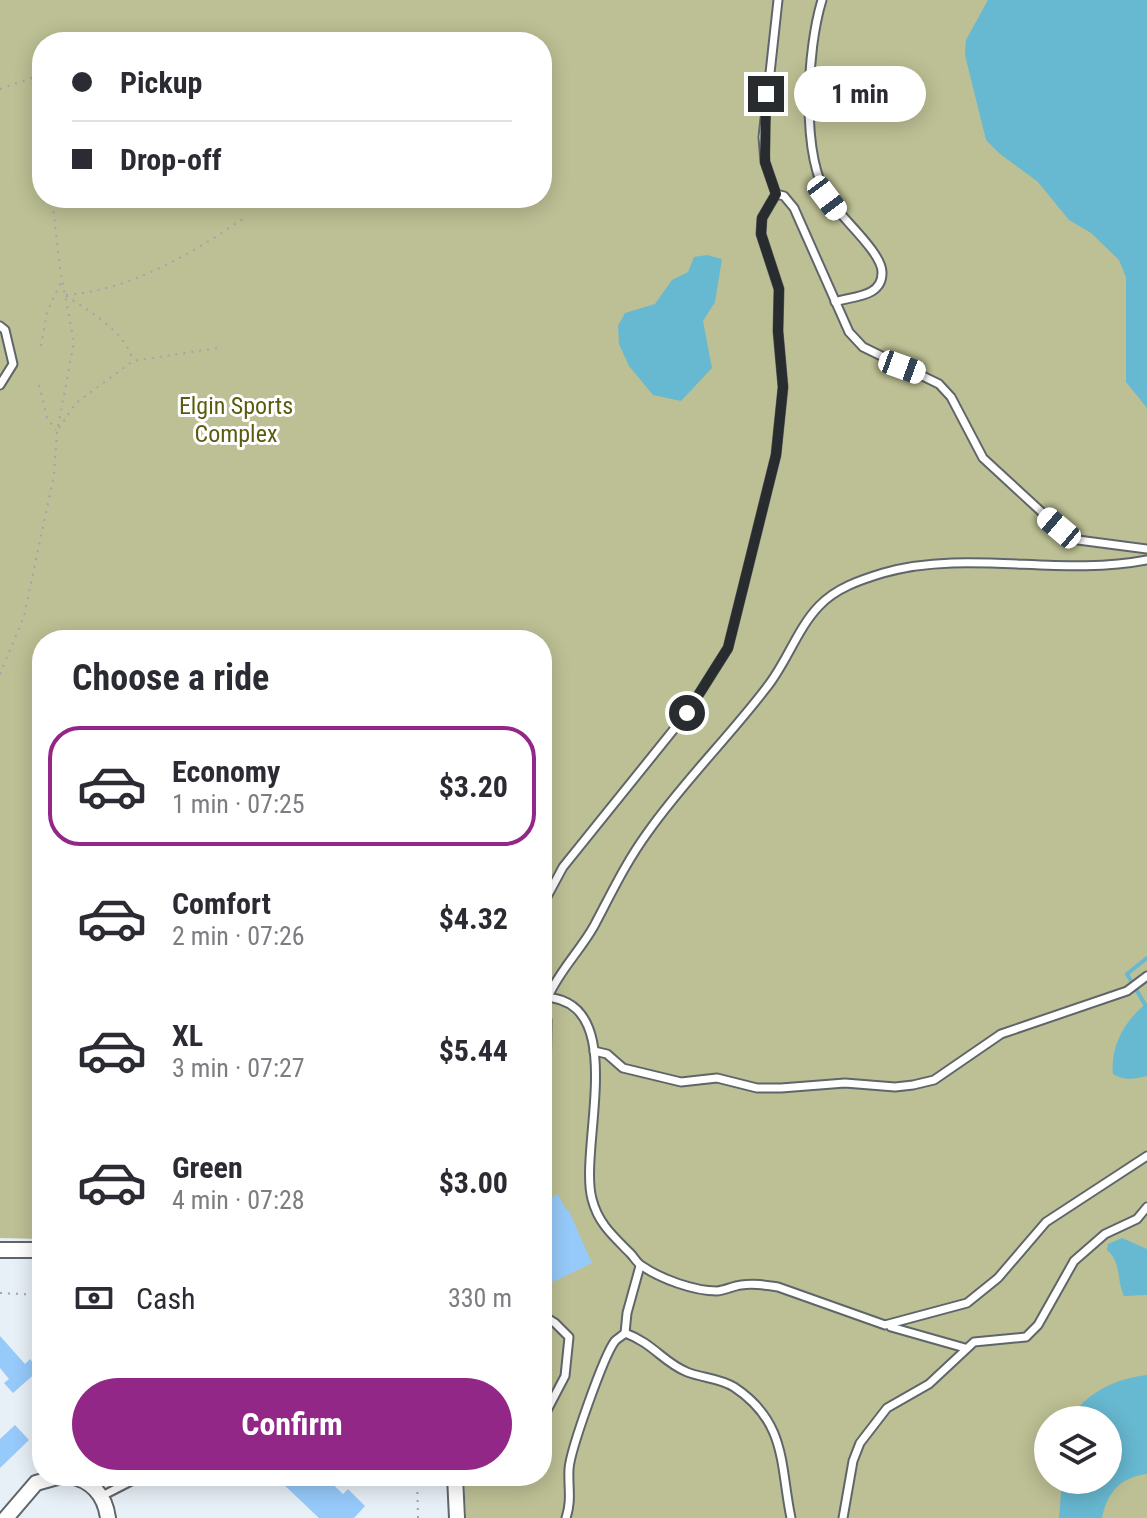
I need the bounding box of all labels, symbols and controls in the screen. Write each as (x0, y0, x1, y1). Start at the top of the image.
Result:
text: Pickup (120, 65, 202, 100)
callout: 1 min (794, 66, 926, 122)
route end (748, 76, 784, 112)
text: 1 min (831, 79, 889, 109)
text: Drop-off (120, 142, 222, 177)
car (803, 172, 851, 224)
car (875, 348, 929, 386)
park label: Elgin Sports Complex (179, 392, 293, 448)
car (1033, 503, 1085, 553)
text: Choose a ride (72, 657, 269, 699)
route start (669, 695, 705, 731)
icon: car (76, 750, 148, 822)
text: Economy (172, 754, 280, 789)
text: $3.20 (439, 769, 508, 804)
text: 1 min · 07:25 (172, 789, 305, 819)
icon: car (76, 882, 148, 954)
text: Comfort (172, 886, 271, 921)
text: $4.32 (439, 901, 508, 936)
text: 2 min · 07:26 (172, 921, 305, 951)
icon: car (76, 1014, 148, 1086)
text: XL (172, 1018, 203, 1053)
text: $5.44 (439, 1033, 508, 1068)
text: 3 min · 07:27 (172, 1053, 305, 1083)
icon: car (76, 1146, 148, 1218)
text: Green (172, 1150, 243, 1185)
text: $3.00 (439, 1165, 508, 1200)
text: 4 min · 07:28 (172, 1185, 305, 1215)
icon: cash (72, 1276, 116, 1320)
text: Cash (136, 1281, 196, 1316)
text: 330 m (448, 1283, 512, 1313)
button: Confirm (72, 1378, 512, 1470)
map controls (1034, 1406, 1122, 1494)
button: layers (1034, 1406, 1122, 1494)

